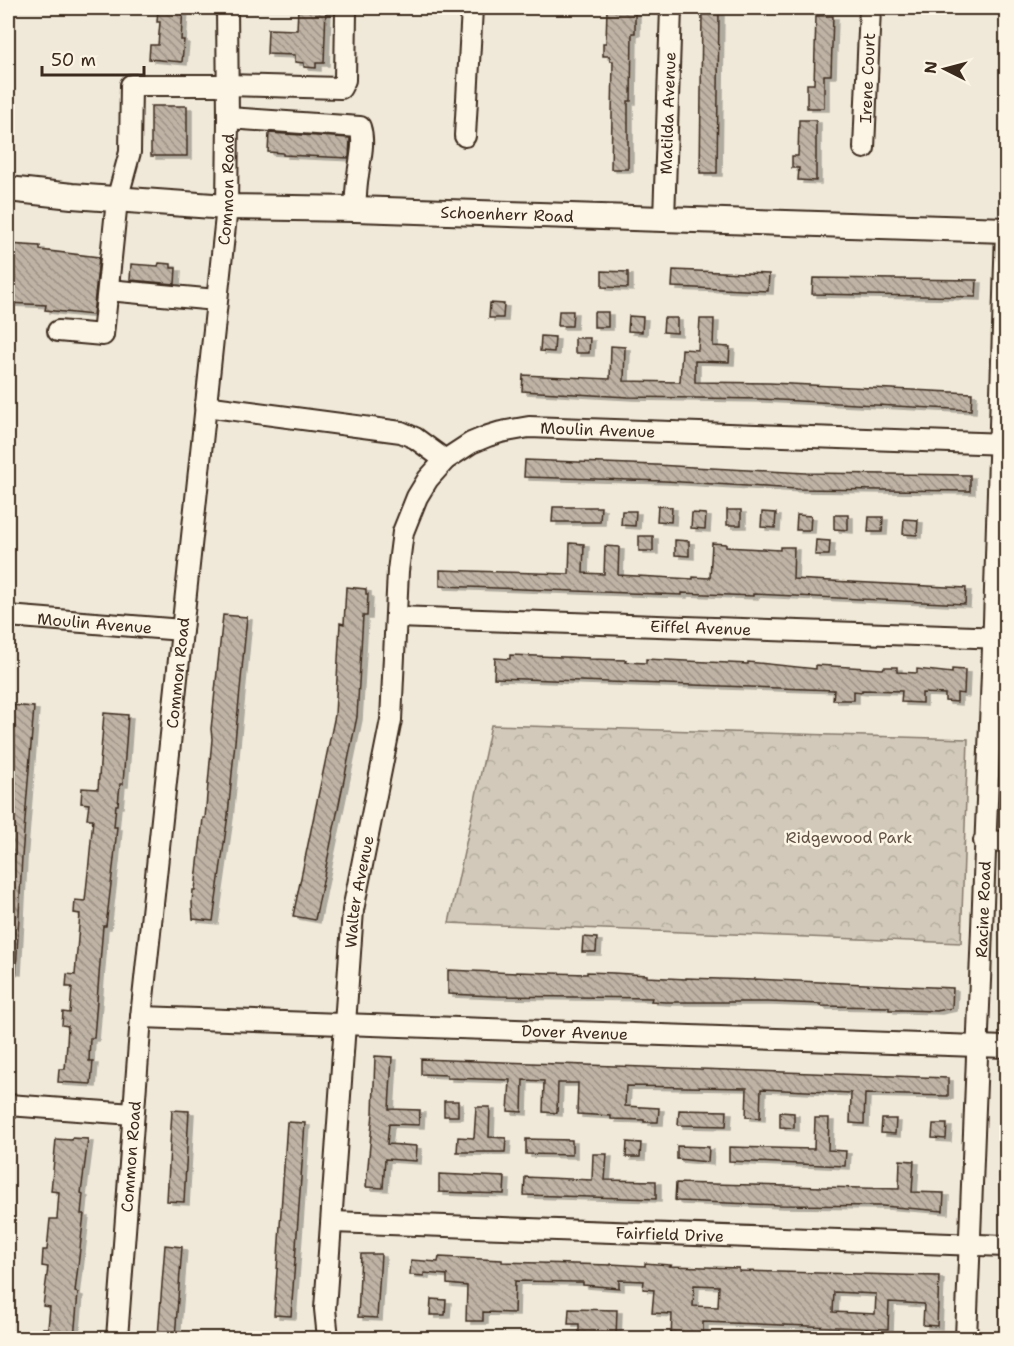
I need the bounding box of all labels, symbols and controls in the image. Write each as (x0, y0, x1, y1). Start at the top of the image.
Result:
street label: Irene Court (855, 32, 879, 124)
scale bar (42, 39, 144, 77)
north arrow (915, 39, 975, 99)
text: 50 m (51, 48, 96, 72)
street label: Matilda Avenue (655, 51, 680, 175)
text: N (919, 60, 942, 75)
street label: Common Road (213, 133, 238, 246)
street label: Schoenherr Road (440, 201, 574, 227)
street label: Moulin Avenue (540, 417, 656, 442)
street label: Moulin Avenue (37, 608, 153, 638)
street label: Eiffel Avenue (650, 615, 752, 640)
street label: Common Road (161, 616, 194, 730)
park label: Ridgewood Park (786, 827, 912, 848)
street label: Walter Avenue (340, 834, 378, 949)
street label: Racine Road (970, 860, 995, 958)
street label: Dover Avenue (521, 1020, 628, 1044)
street label: Common Road (116, 1100, 145, 1213)
street label: Fairfield Drive (615, 1222, 724, 1246)

